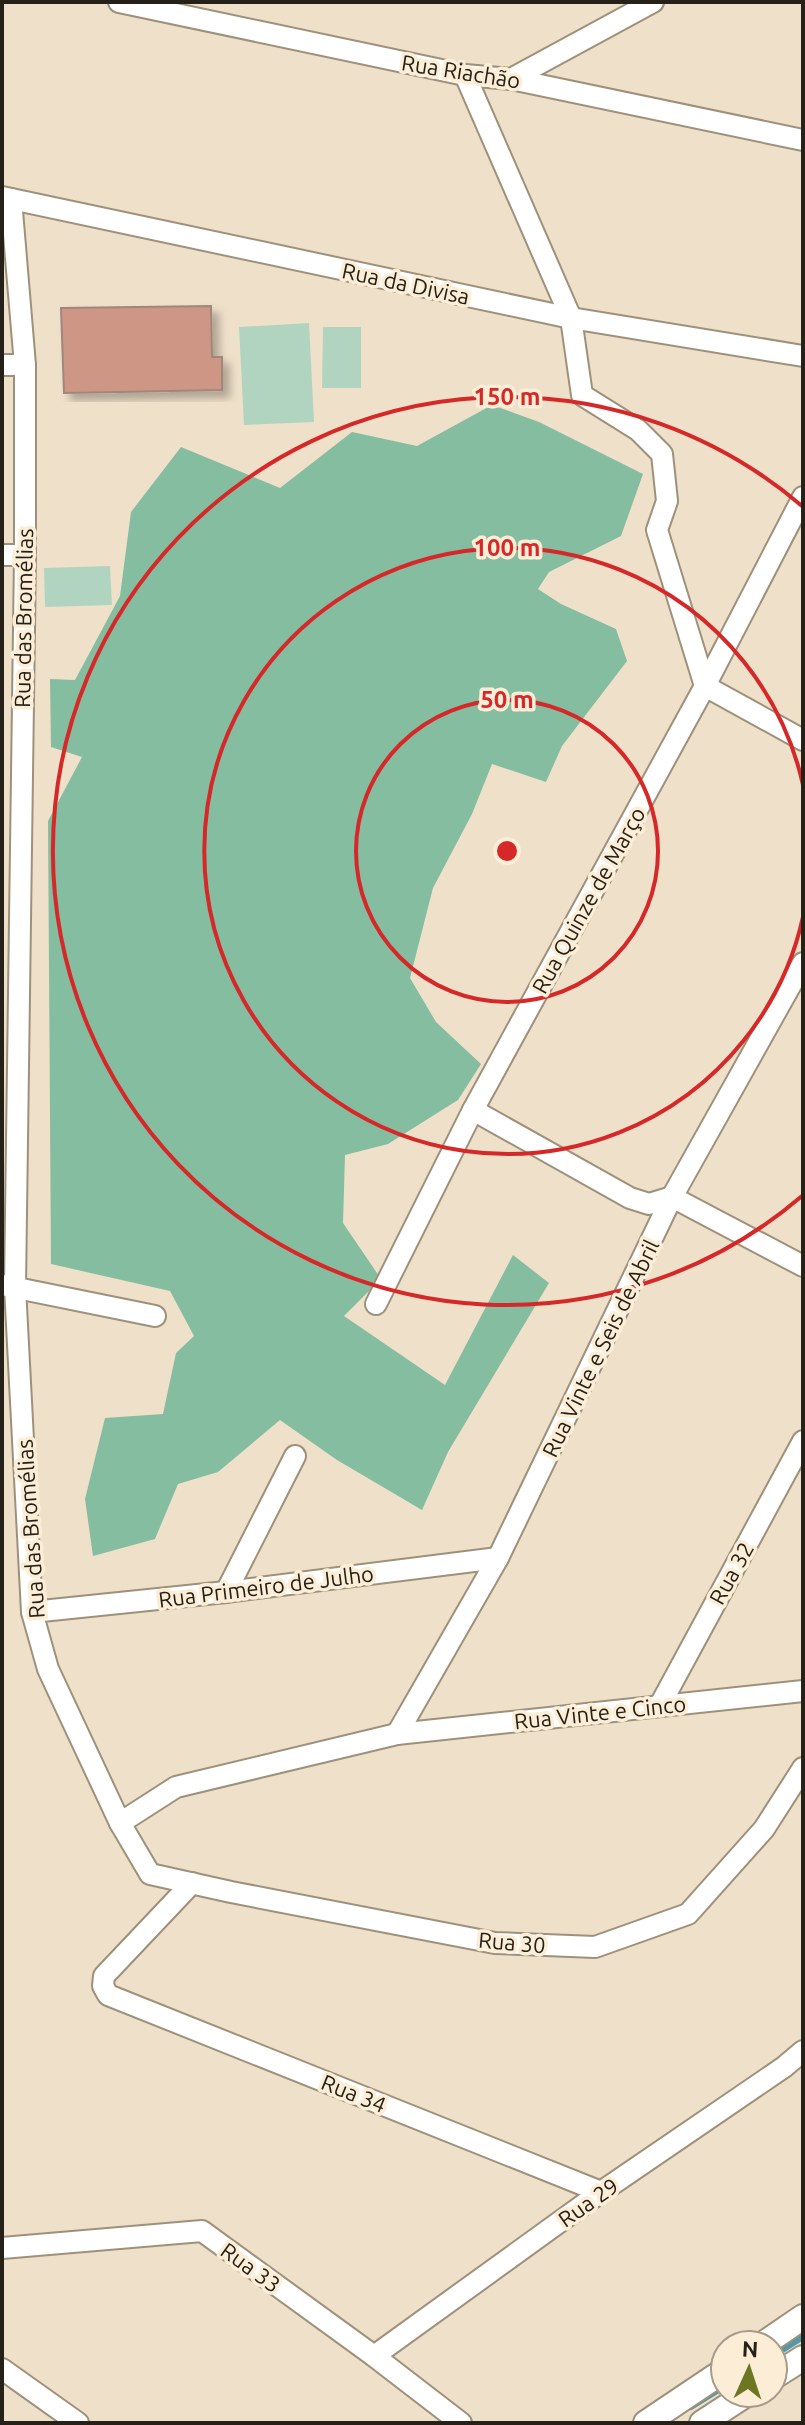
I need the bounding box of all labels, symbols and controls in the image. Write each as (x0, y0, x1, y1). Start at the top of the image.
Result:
street label: Rua Riachão (400, 49, 522, 93)
street label: Rua da Divisa (340, 257, 472, 309)
text: 150 m (474, 383, 540, 410)
street label: Rua das Bromélias (9, 528, 37, 708)
text: 100 m (474, 534, 540, 561)
text: 50 m (480, 686, 534, 713)
street label: Rua Quinze de Março (526, 803, 650, 997)
centre of rings (493, 837, 521, 865)
street label: Rua Vinte e Seis de Abril (537, 1235, 664, 1461)
street label: Rua das Bromélias (11, 1439, 49, 1619)
street label: Rua 32 (704, 1537, 758, 1609)
street label: Rua Primeiro de Julho (157, 1560, 375, 1612)
street label: Rua Vinte e Cinco (513, 1691, 687, 1733)
street label: Rua 30 (477, 1927, 547, 1957)
street label: Rua 34 (318, 2069, 390, 2117)
street label: Rua 29 (553, 2172, 623, 2232)
street label: Rua 33 (216, 2237, 286, 2297)
north arrow (709, 2329, 789, 2409)
text: N (741, 2336, 759, 2361)

